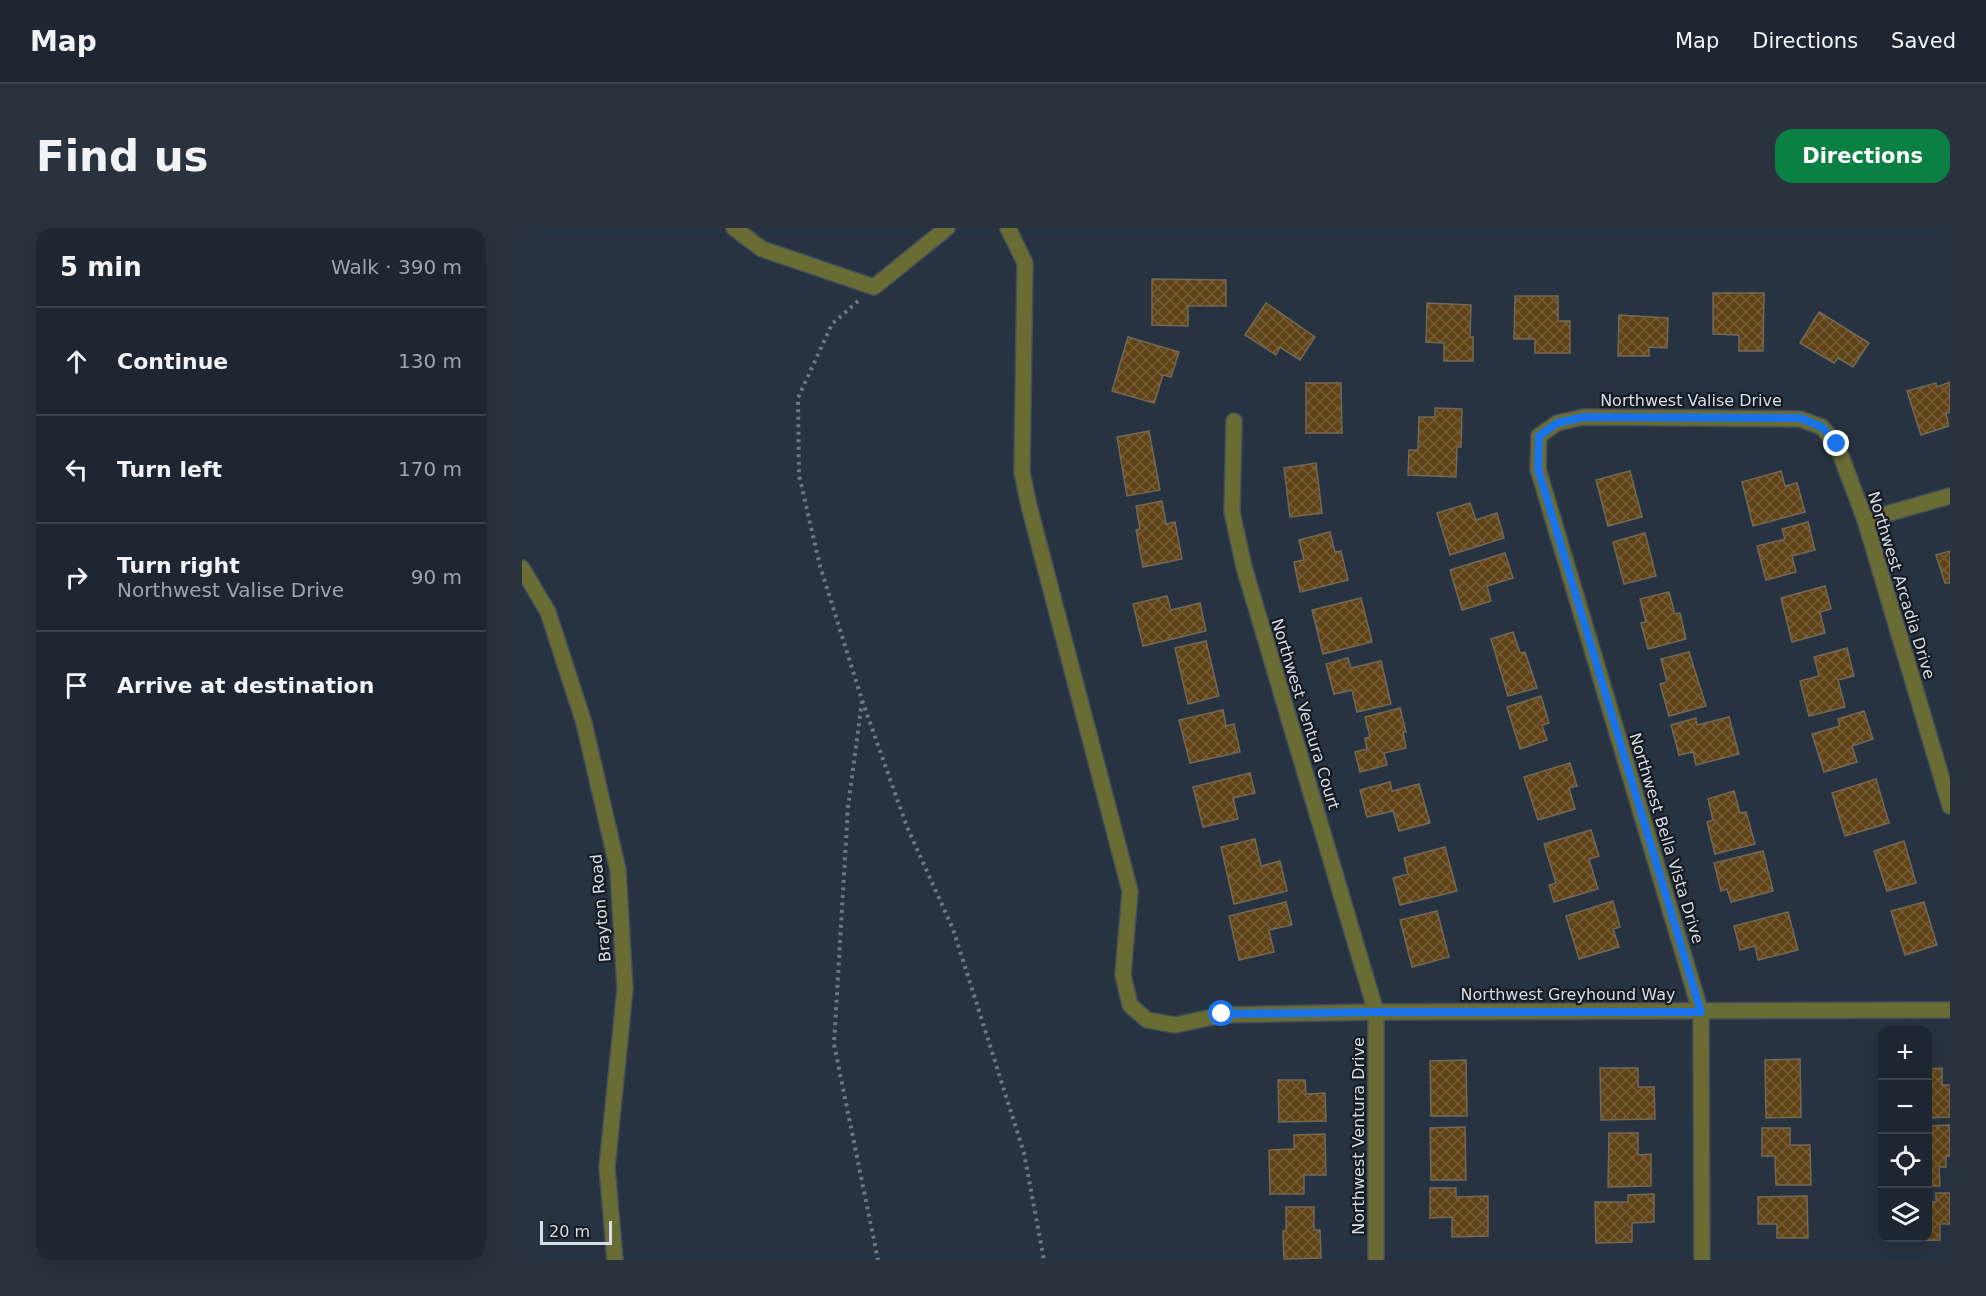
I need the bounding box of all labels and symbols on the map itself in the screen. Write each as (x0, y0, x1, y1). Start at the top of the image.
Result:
street label: Northwest Valise Drive (1600, 391, 1782, 410)
route end (1823, 430, 1849, 456)
street label: Northwest Arcadia Drive (1864, 489, 1939, 681)
street label: Northwest Ventura Court (1267, 616, 1344, 812)
street label: Northwest Bella Vista Drive (1625, 731, 1708, 946)
street label: Brayton Road (586, 853, 615, 963)
street label: Northwest Greyhound Way (1461, 985, 1675, 1004)
route start (1208, 1000, 1234, 1026)
street label: Northwest Ventura Drive (1349, 1037, 1368, 1235)
scale bar (540, 1218, 612, 1246)

